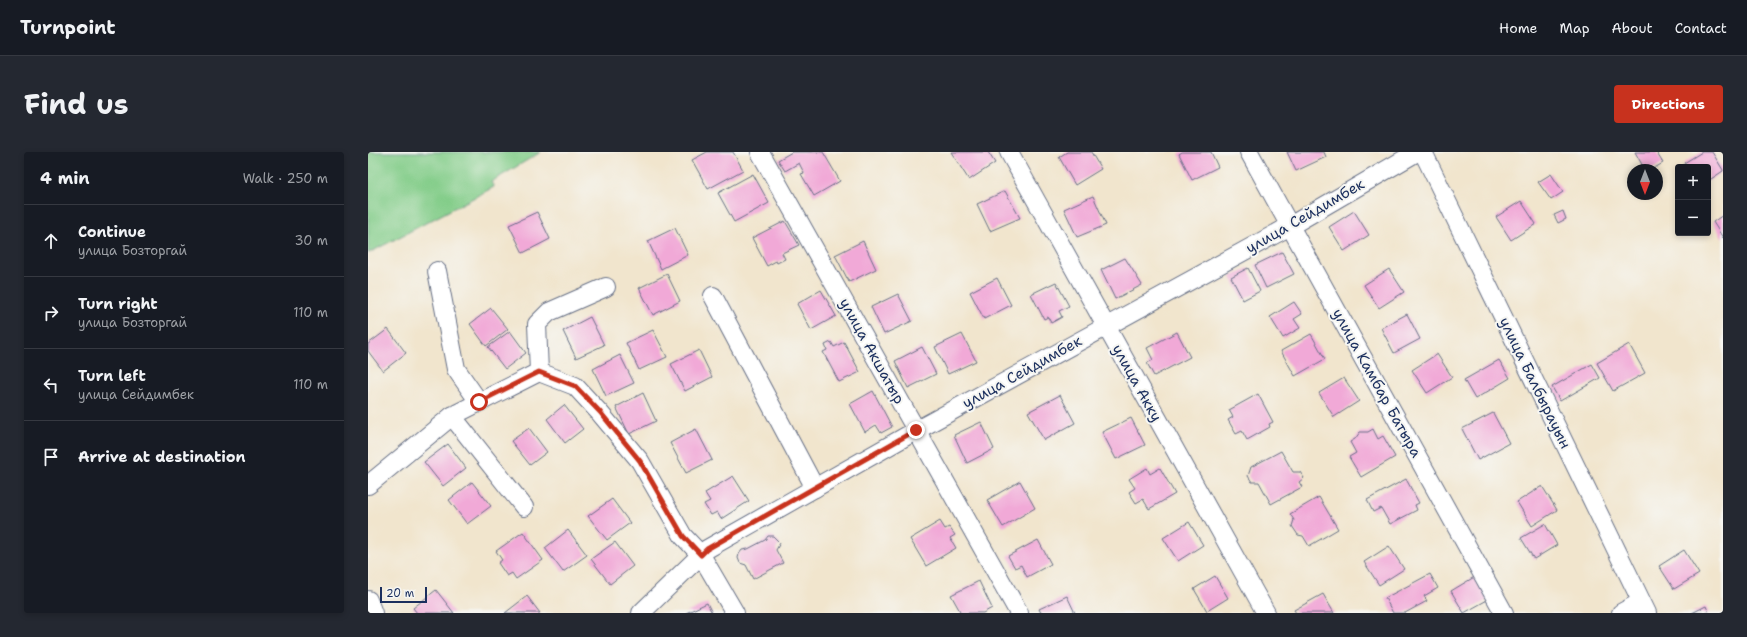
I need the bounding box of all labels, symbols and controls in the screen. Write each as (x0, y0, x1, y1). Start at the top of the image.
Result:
text: Turnpoint (20, 15, 116, 40)
text: Home (1499, 19, 1538, 37)
text: Map (1560, 19, 1590, 37)
text: About (1612, 19, 1653, 37)
text: Contact (1675, 19, 1727, 37)
text: Find us (24, 85, 129, 123)
button: Directions (1614, 85, 1723, 123)
north arrow (1627, 164, 1663, 200)
map controls (1675, 164, 1711, 236)
button: + (1675, 164, 1711, 200)
text: 4 min (40, 167, 90, 189)
text: Walk · 250 m (243, 170, 328, 187)
street label: улица Сейдимбек (1242, 174, 1368, 258)
button: − (1675, 200, 1711, 236)
text: Continue (78, 222, 146, 242)
icon: ahead (40, 230, 62, 252)
text: 30 m (294, 232, 328, 249)
text: улица Бозторгай (78, 242, 187, 259)
text: Turn right (78, 294, 158, 314)
street label: улица Акшатыр (835, 295, 909, 407)
icon: right (40, 302, 62, 324)
text: 110 m (293, 304, 328, 321)
street label: улица Камбар Батыра (1328, 305, 1427, 462)
text: улица Бозторгай (78, 314, 187, 331)
street label: улица Балбырауын (1495, 314, 1575, 452)
street label: улица Сейдимбек (959, 331, 1085, 413)
street label: улица Акку (1107, 341, 1167, 425)
text: Turn left (78, 366, 146, 386)
icon: left (40, 374, 62, 396)
text: 110 m (293, 376, 328, 393)
text: улица Сейдимбек (78, 386, 194, 403)
route start (470, 393, 488, 411)
route end (907, 421, 925, 439)
icon: arrive (40, 446, 62, 468)
text: Arrive at destination (78, 447, 246, 467)
scale bar (380, 585, 427, 604)
text: 20 m (386, 586, 414, 601)

